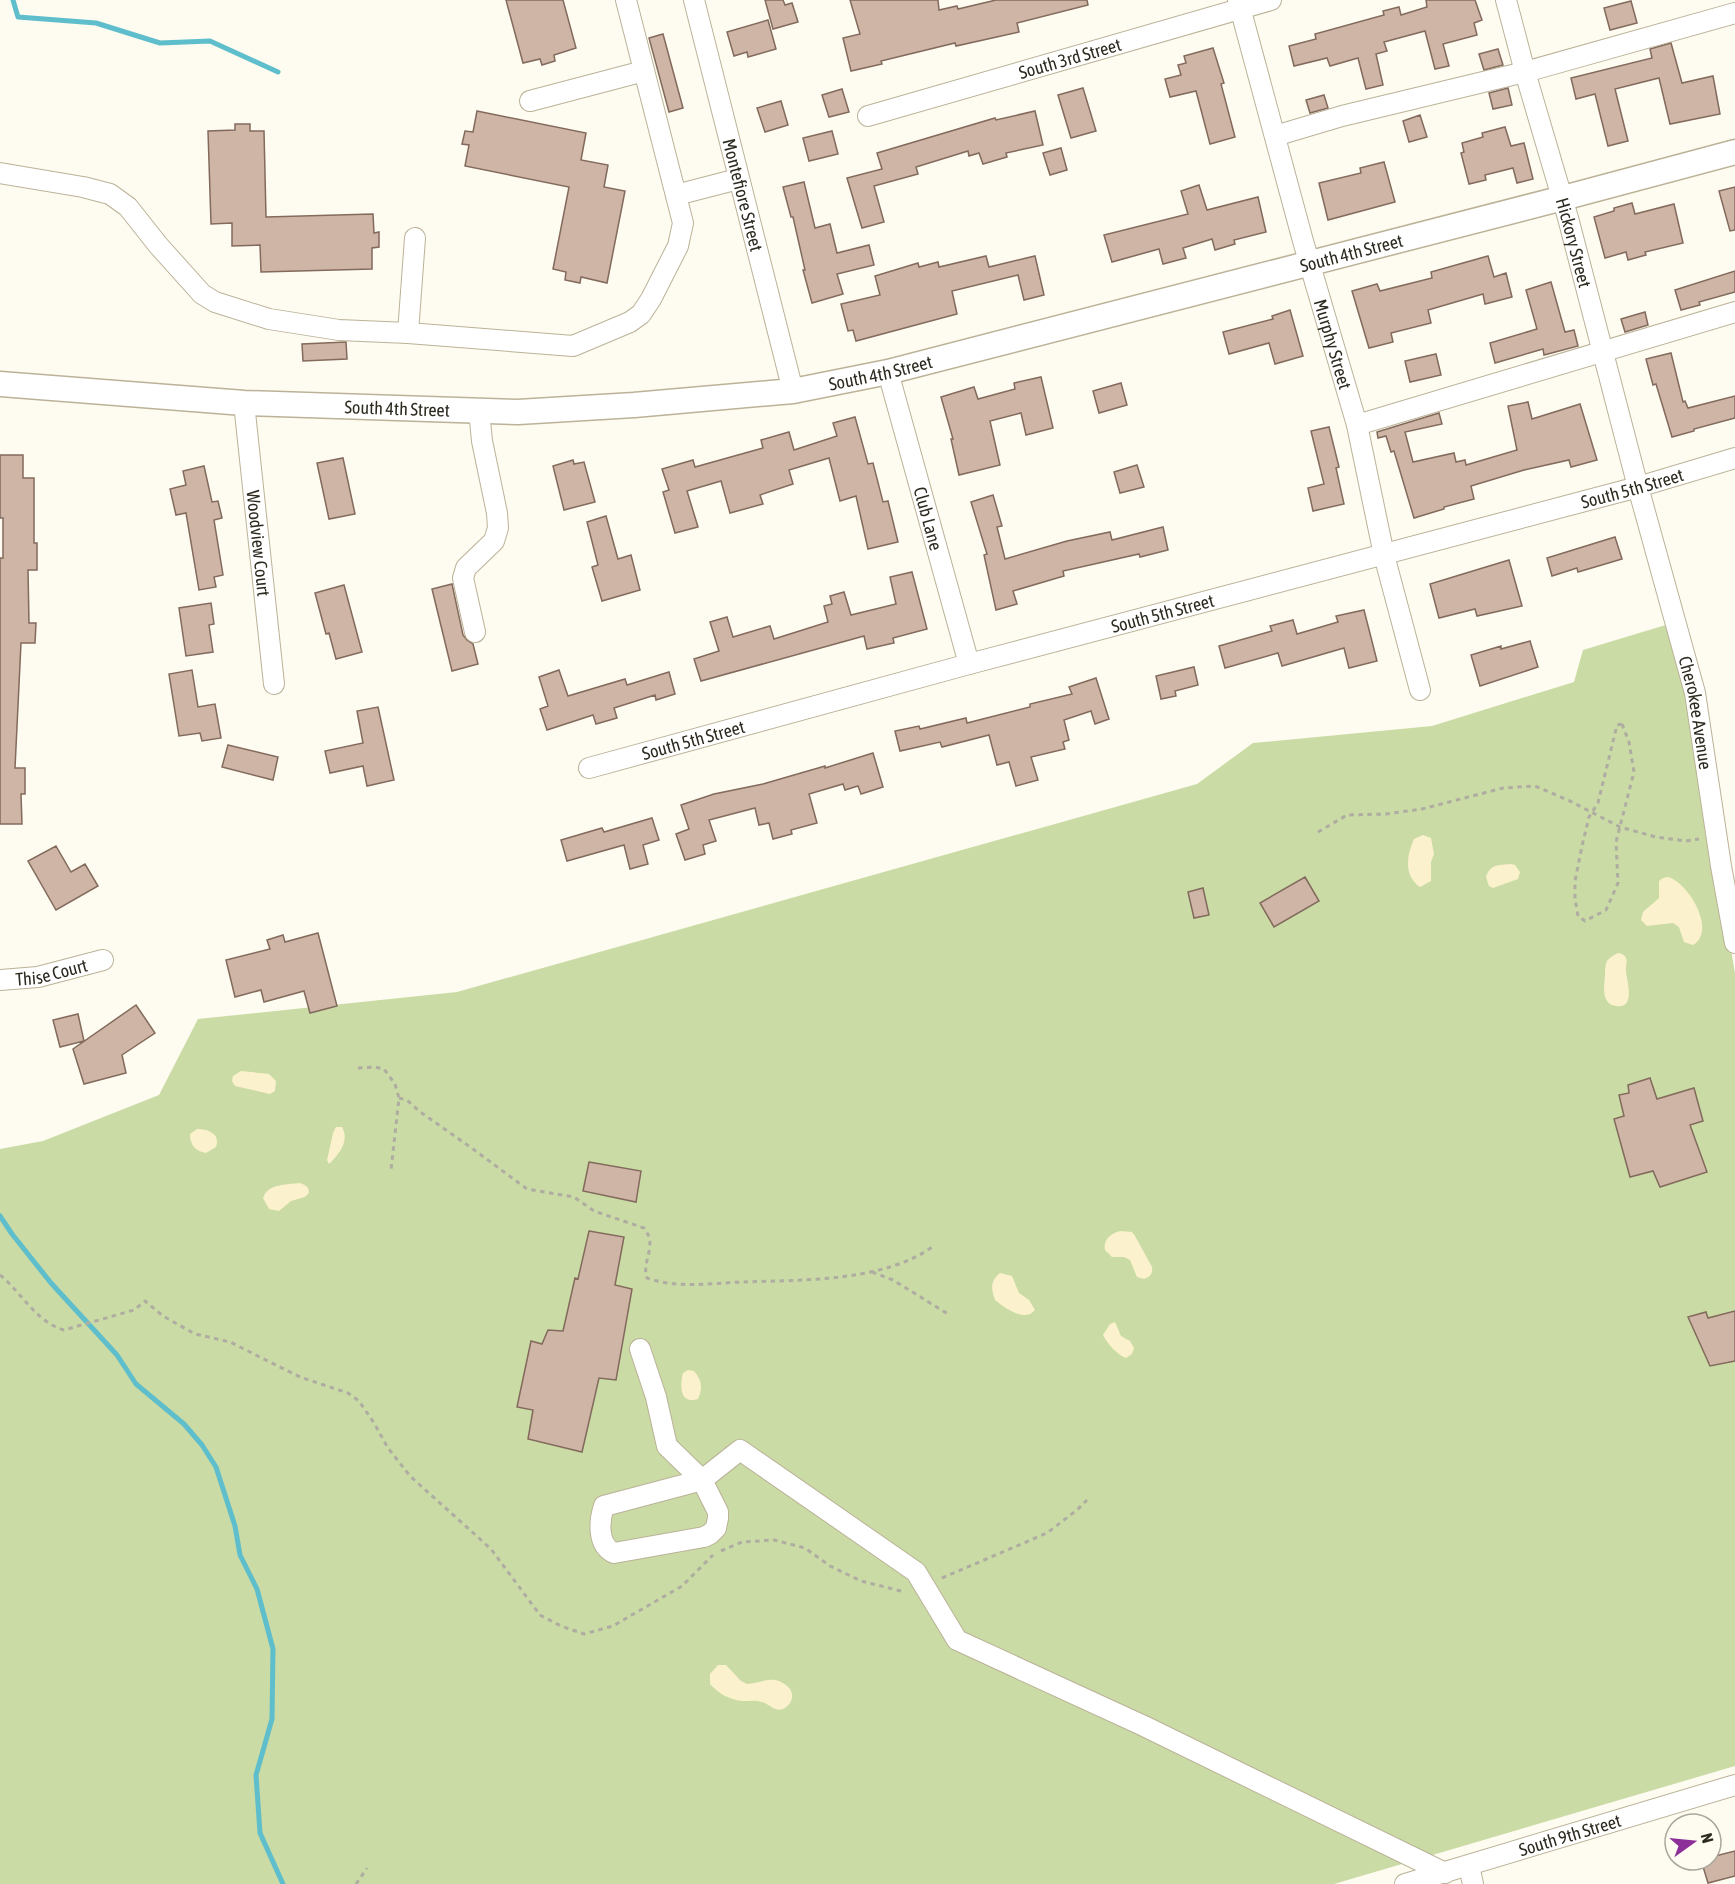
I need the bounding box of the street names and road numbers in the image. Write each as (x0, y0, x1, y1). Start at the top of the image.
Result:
street label: South 3rd Street (1016, 33, 1123, 83)
street label: Montefiore Street (719, 136, 768, 253)
street label: Hickory Street (1552, 195, 1596, 290)
street label: South 4th Street (1298, 229, 1405, 276)
street label: Murphy Street (1310, 297, 1356, 392)
street label: South 4th Street (827, 351, 934, 394)
street label: South 4th Street (344, 396, 450, 420)
street label: South 5th Street (1579, 464, 1686, 512)
street label: Club Lane (910, 484, 947, 553)
street label: Woodview Court (243, 489, 275, 597)
street label: South 5th Street (1109, 589, 1216, 636)
street label: Cherokee Avenue (1675, 654, 1717, 771)
street label: South 5th Street (640, 715, 747, 764)
street label: Thise Court (15, 954, 89, 989)
street label: South 9th Street (1516, 1809, 1623, 1860)

